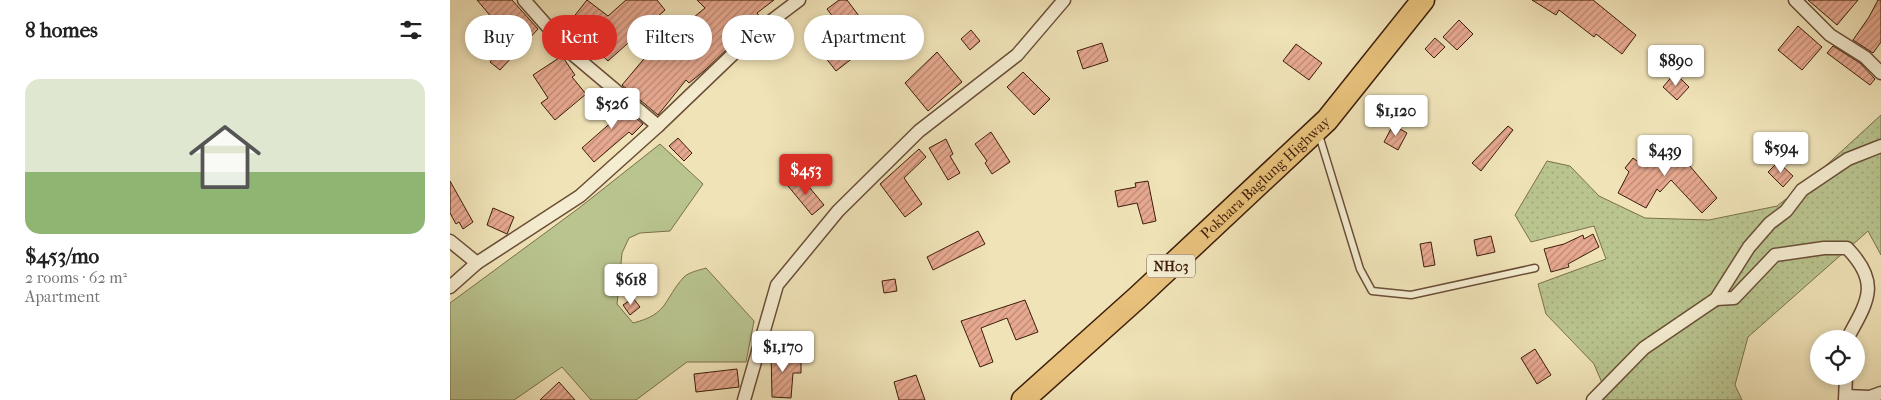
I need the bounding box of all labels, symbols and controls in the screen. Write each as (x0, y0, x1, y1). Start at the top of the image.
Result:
chip: Buy (465, 15, 532, 60)
chip: Rent (542, 15, 617, 60)
chip: Filters (627, 15, 712, 60)
chip: New (722, 15, 794, 60)
chip: Apartment (804, 15, 924, 60)
icon: filters (397, 16, 425, 44)
text: 8 homes (25, 18, 98, 42)
pin: $890 (1646, 44, 1706, 87)
text: $890 (1659, 51, 1693, 70)
pin: $526 (582, 88, 642, 130)
text: $526 (596, 94, 628, 113)
pin: $1,120 (1355, 94, 1437, 137)
text: $1,120 (1376, 101, 1416, 120)
icon: home (180, 112, 270, 202)
street label: Pokhara Baglung Highway (1197, 112, 1335, 243)
pin: $594 (1751, 132, 1811, 174)
pin: $439 (1635, 134, 1695, 177)
text: $594 (1764, 138, 1798, 157)
text: $439 (1648, 141, 1682, 160)
pin: $453 (776, 154, 836, 196)
text: $453 (790, 160, 822, 179)
text: $453/mo (25, 244, 99, 268)
road number: NH03 (1147, 255, 1195, 278)
pin: $618 (601, 264, 661, 306)
text: 2 rooms · 62 m² (25, 268, 127, 287)
text: $618 (615, 270, 647, 289)
text: Apartment (25, 287, 100, 306)
pin: $1,170 (742, 330, 824, 373)
map controls (1810, 330, 1865, 385)
button: locate (1810, 330, 1865, 385)
text: $1,170 (763, 337, 803, 356)

